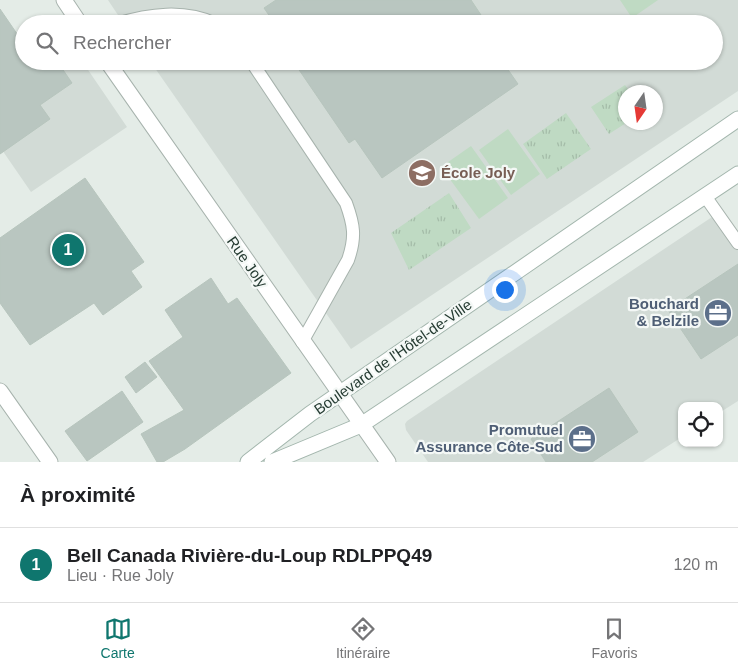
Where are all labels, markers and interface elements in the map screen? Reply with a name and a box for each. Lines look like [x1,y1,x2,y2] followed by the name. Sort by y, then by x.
[15,15,723,70] search box
[33,29,61,57] icon: search
[73,32,171,53] text: Rechercher
[618,85,663,130] north arrow
[407,158,437,188] school or university icon: École Joly
[441,164,516,181] place label: École Joly
[52,231,84,269] pin: 1
[224,233,271,291] street label: Rue Joly
[492,277,518,303] your location
[629,295,699,329] place label: Bouchard & Belzile
[311,296,475,418] street label: Boulevard de l'Hôtel-de-Ville
[703,298,733,328] office icon: Bouchard & Belzile
[678,402,723,447] map controls
[678,402,723,447] button: locate
[415,421,563,455] place label: Promutuel Assurance Côte-Sud
[567,424,597,454] office icon: Promutuel Assurance Côte-Sud
[20,483,136,506] text: À proximité
[67,545,432,566] text: Bell Canada Rivière-du-Loup RDLPPQ49
[32,556,40,573] text: 1
[674,556,718,573] text: 120 m
[67,567,174,584] text: Lieu · Rue Joly
[101,615,135,661] tab: Carte
[336,615,390,661] tab: Itinéraire
[592,615,637,661] tab: Favoris

